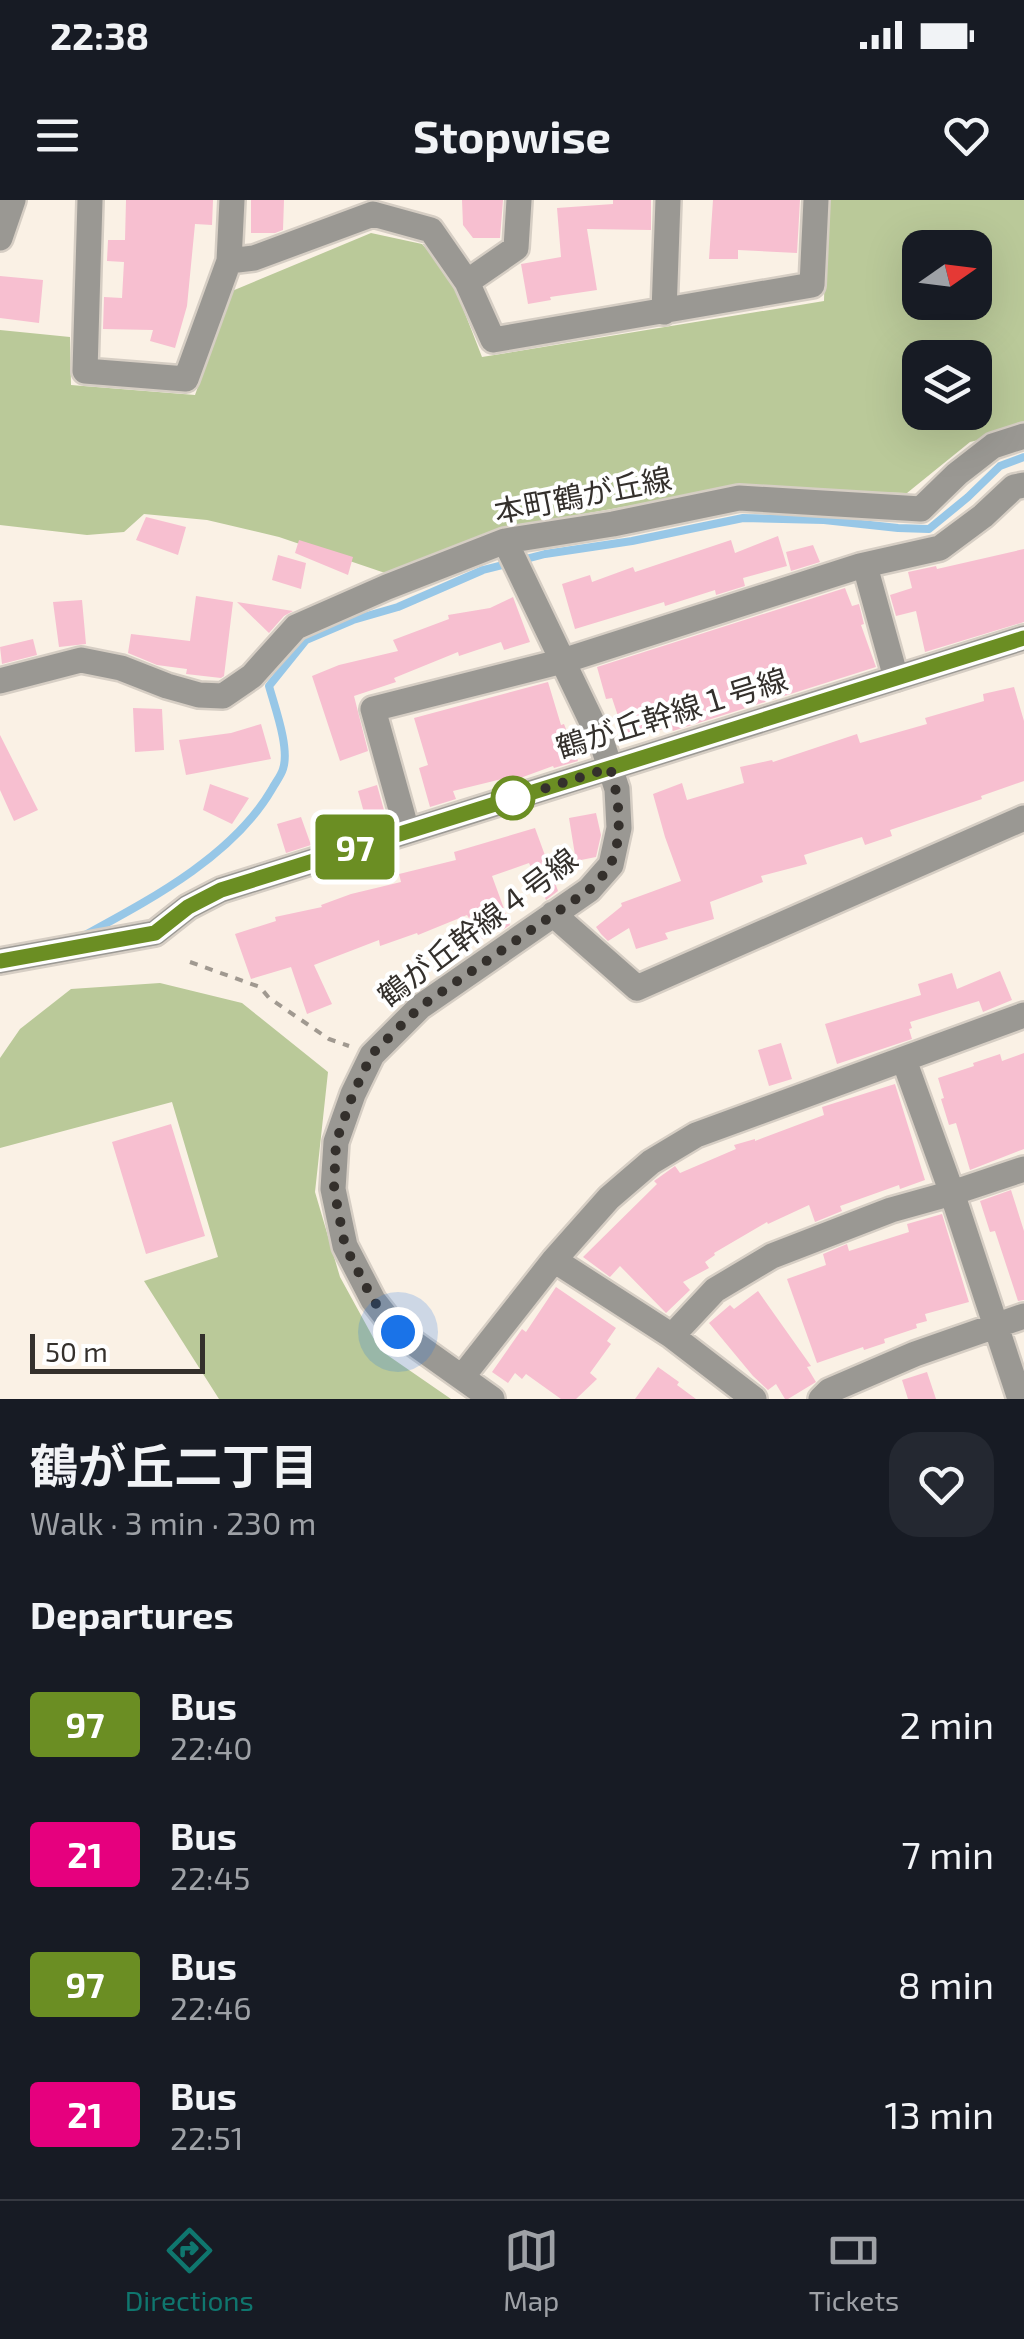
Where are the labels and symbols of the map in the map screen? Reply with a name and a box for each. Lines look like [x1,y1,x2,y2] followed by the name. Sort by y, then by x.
[902,230,992,320] north arrow
[491,459,674,529] street label: 本町鶴が丘線
[551,660,791,764] street label: 鶴が丘幹線１号線
[492,777,534,819] unlabelled marker
[310,814,400,880] line badge: 97
[370,840,583,1013] street label: 鶴が丘幹線４号線
[373,1307,423,1357] your location
[30,1329,205,1374] scale bar

